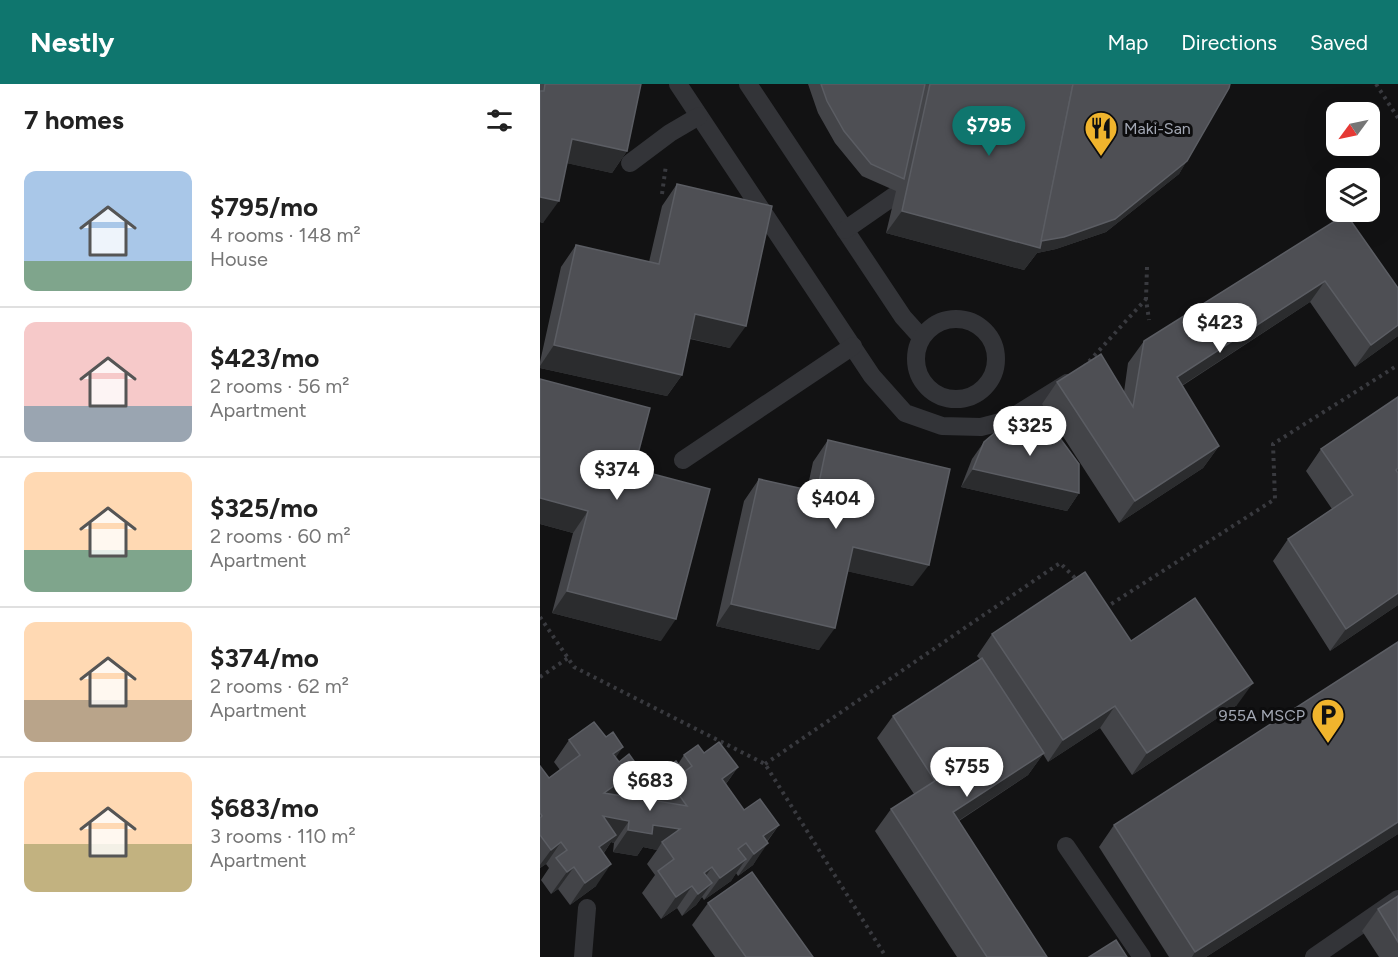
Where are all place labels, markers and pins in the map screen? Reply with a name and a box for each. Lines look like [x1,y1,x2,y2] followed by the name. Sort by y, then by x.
[953,106,1025,157] pin: $795
[1083,110,1119,157] restaurant icon: Maki-San
[1124,119,1191,138] place label: Maki-San
[1184,303,1256,354] pin: $423
[994,406,1066,457] pin: $325
[581,450,653,501] pin: $374
[800,479,872,530] pin: $404
[1310,697,1346,744] parking icon: 955A MSCP
[1219,706,1305,725] place label: 955A MSCP
[931,747,1003,798] pin: $755
[614,761,686,812] pin: $683

